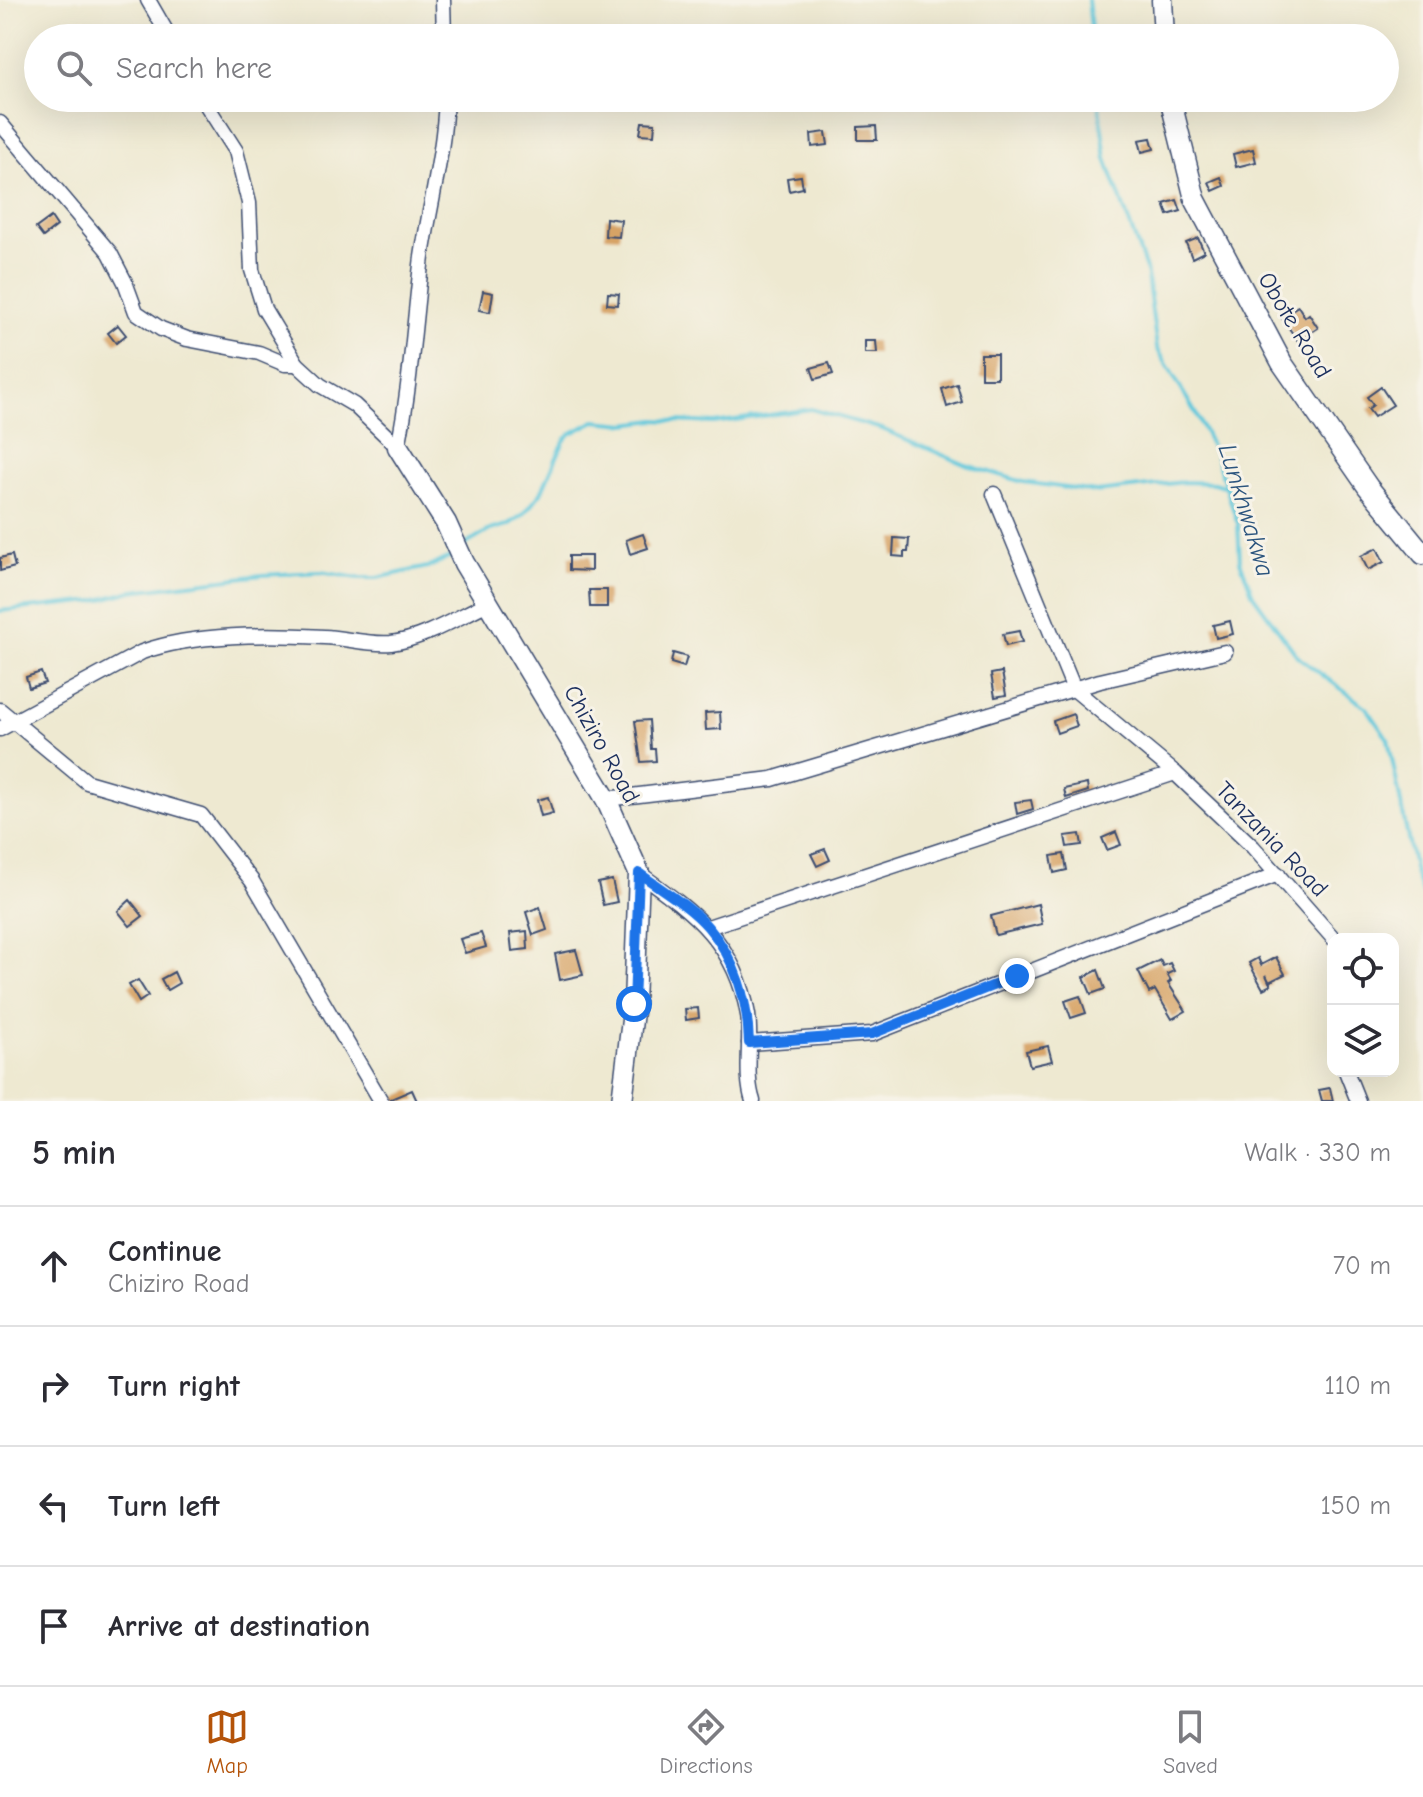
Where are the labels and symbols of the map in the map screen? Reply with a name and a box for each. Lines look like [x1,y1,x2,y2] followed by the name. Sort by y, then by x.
[1252,267,1338,383] street label: Obote Road
[1212,440,1280,580] water label: Lunkhwakwa
[558,680,646,808] street label: Chiziro Road
[1210,776,1334,902] street label: Tanzania Road
[999,958,1035,994] route end
[616,986,652,1022] route start

